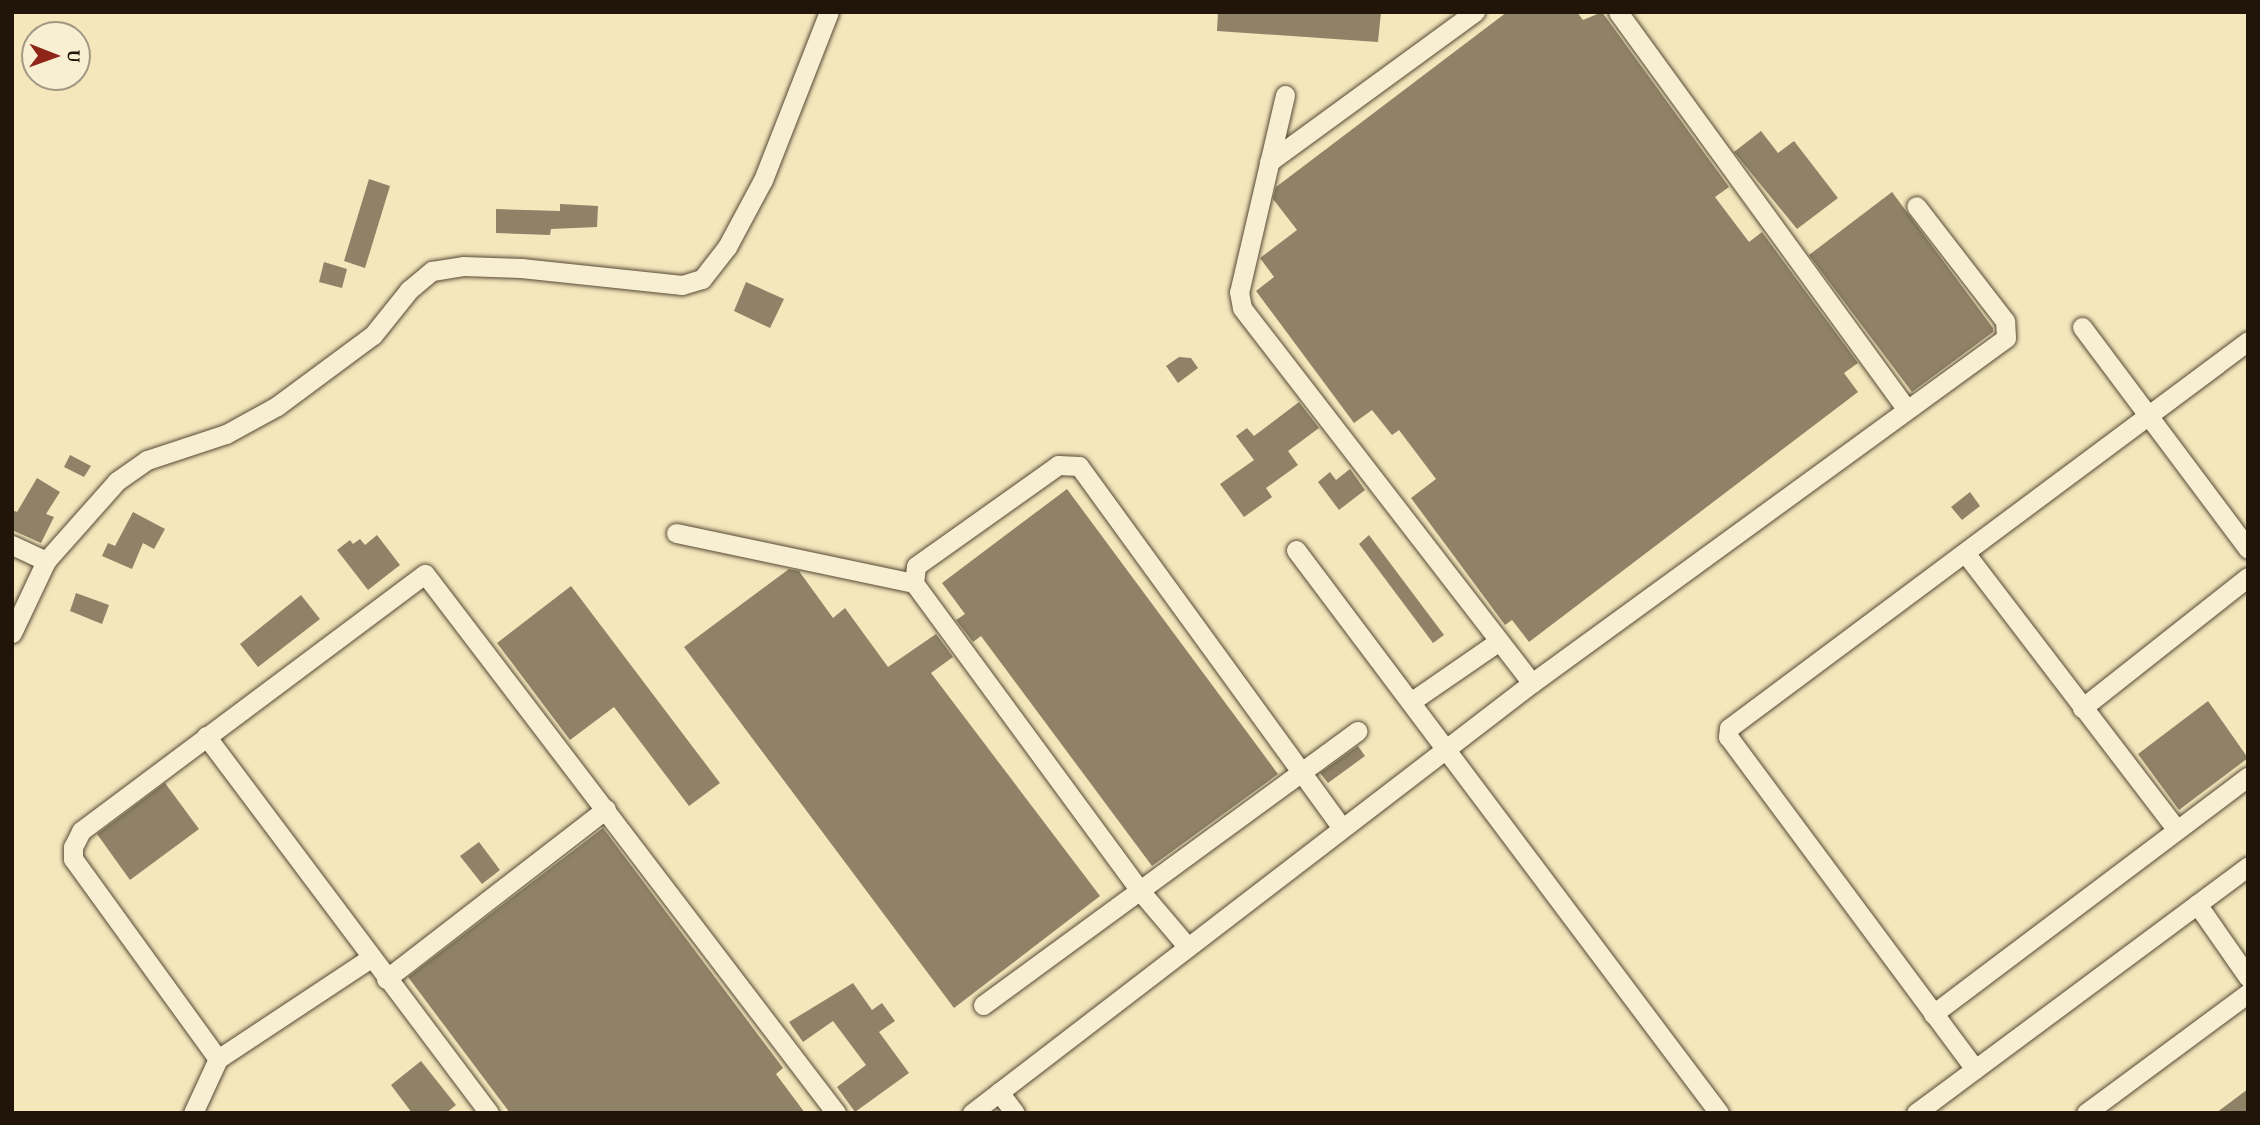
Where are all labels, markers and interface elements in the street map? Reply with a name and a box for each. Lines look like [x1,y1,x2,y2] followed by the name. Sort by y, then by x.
[21,21,91,91] north arrow
[61,50,89,63] text: U

